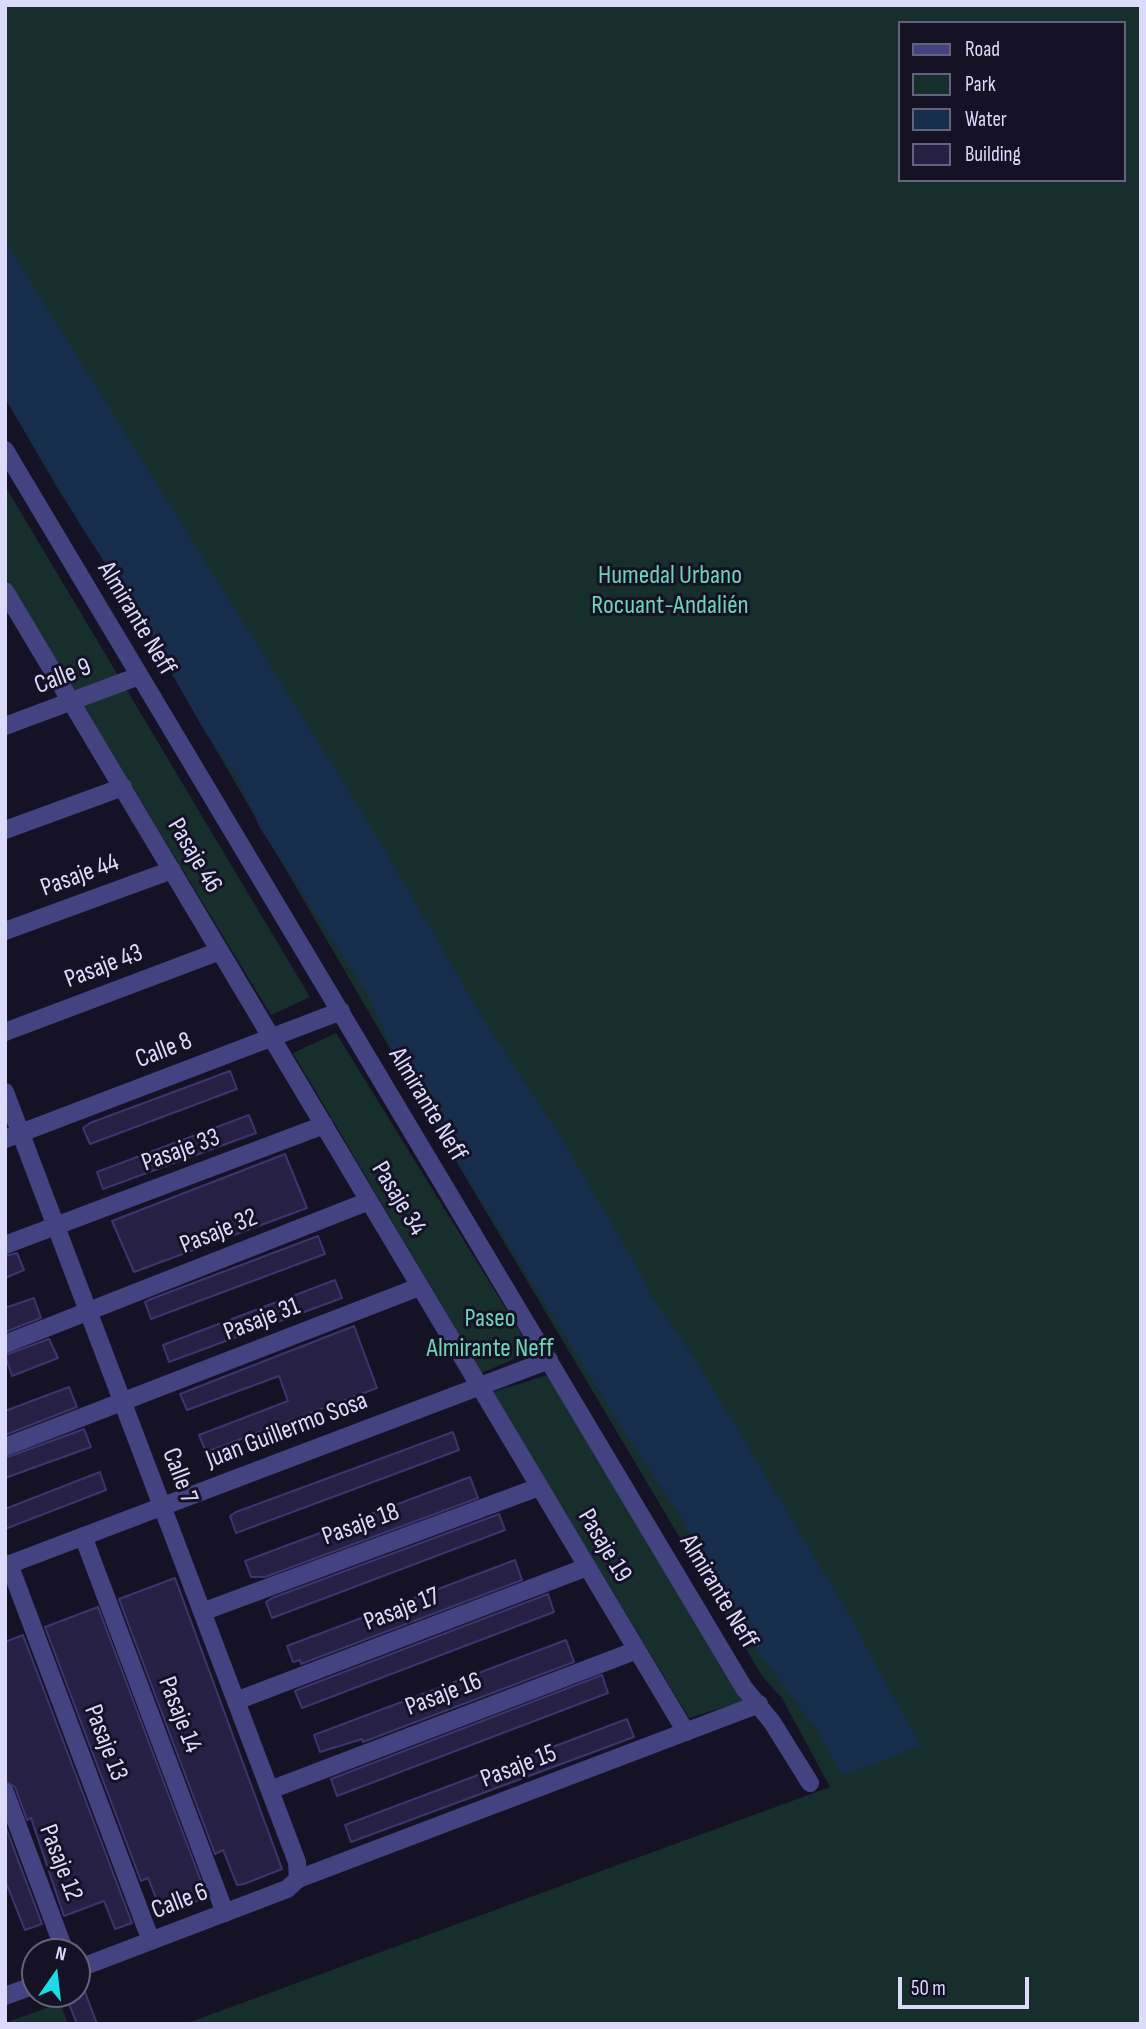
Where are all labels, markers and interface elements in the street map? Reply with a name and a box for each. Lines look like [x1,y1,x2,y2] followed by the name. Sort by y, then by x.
[898,21,1125,182] legend
[965,37,1000,62] text: Road
[965,72,996,97] text: Park
[965,107,1007,132] text: Water
[965,142,1021,167] text: Building
[90,556,182,682] street label: Almirante Neff
[591,560,749,622] park label: Humedal Urbano Rocuant-Andalién
[30,652,96,702] street label: Calle 9
[160,813,228,899] street label: Pasaje 46
[37,847,123,905] street label: Pasaje 44
[61,938,147,996] street label: Pasaje 43
[131,1026,197,1076] street label: Calle 8
[381,1042,473,1168] street label: Almirante Neff
[138,1122,224,1180] street label: Pasaje 33
[364,1156,432,1242] street label: Pasaje 34
[176,1202,262,1262] street label: Pasaje 32
[219,1291,305,1349] street label: Pasaje 31
[426,1303,554,1364] park label: Paseo Almirante Neff
[202,1386,372,1476] street label: Juan Guillermo Sosa
[154,1444,204,1508] street label: Calle 7
[318,1497,404,1553] street label: Pasaje 18
[570,1504,638,1588] street label: Pasaje 19
[672,1529,764,1655] street label: Almirante Neff
[360,1581,444,1639] street label: Pasaje 17
[401,1666,487,1724] street label: Pasaje 16
[150,1672,208,1758] street label: Pasaje 14
[76,1700,134,1786] street label: Pasaje 13
[477,1738,561,1796] street label: Pasaje 15
[31,1820,89,1906] street label: Pasaje 12
[147,1877,213,1927] street label: Calle 6
[21,1938,91,2008] north arrow
[53,1942,68,1966] text: N
[901,1962,1032,2006] scale bar
[911,1976,946,2001] text: 50 m

